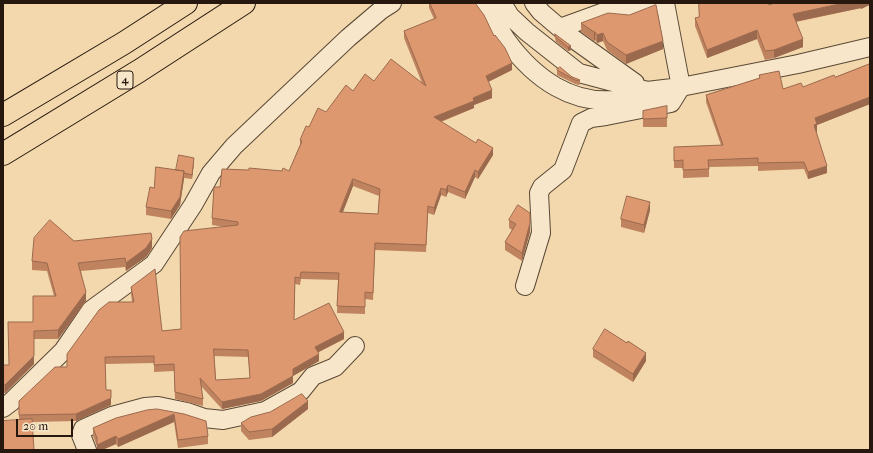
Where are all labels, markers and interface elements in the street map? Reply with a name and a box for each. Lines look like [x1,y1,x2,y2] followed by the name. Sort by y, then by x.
[117,71,133,89] road number: 4
[18,411,75,437] scale bar
[23,419,48,433] text: 20 m

